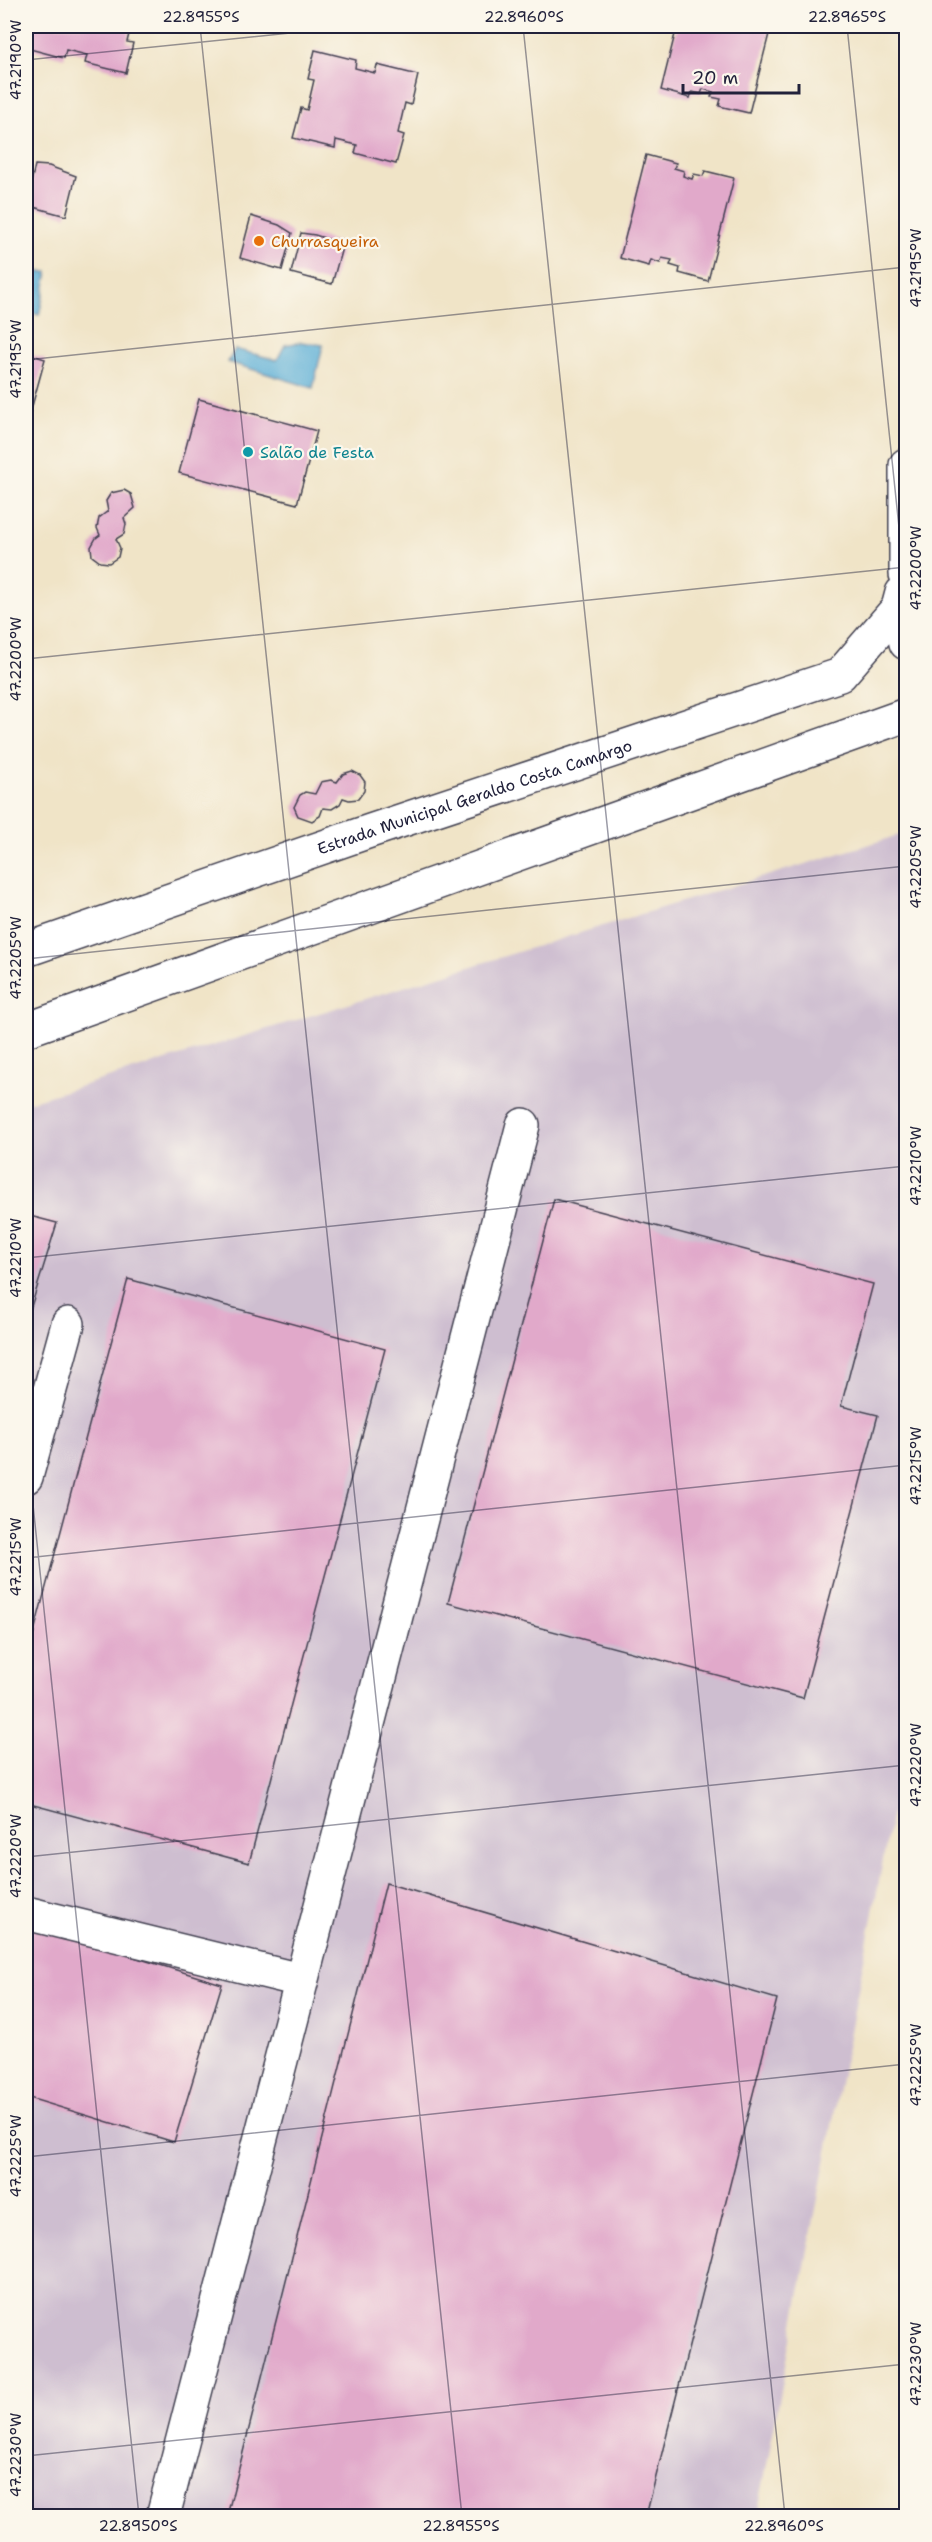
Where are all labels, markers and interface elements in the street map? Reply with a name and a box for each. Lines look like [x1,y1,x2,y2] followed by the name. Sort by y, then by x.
[162,7,240,27] text: 22.8955°S
[484,7,564,27] text: 22.8960°S
[808,7,886,27] text: 22.8965°S
[6,20,26,100] text: 47.2190°W
[683,57,798,95] scale bar
[692,66,738,90] text: 20 m
[906,228,926,308] text: 47.2195°W
[271,231,379,252] place label: Churrasqueira
[252,234,266,248] marker: Churrasqueira
[6,319,26,399] text: 47.2195°W
[260,442,374,463] place label: Salão de Festa
[241,445,255,459] marker: Salão de Festa
[906,526,926,611] text: 47.2200°W
[6,617,26,702] text: 47.2200°W
[315,735,635,859] street label: Estrada Municipal Geraldo Costa Camargo
[906,825,926,909] text: 47.2205°W
[6,916,26,1000] text: 47.2205°W
[906,1126,926,1206] text: 47.2210°W
[6,1218,26,1298] text: 47.2210°W
[906,1426,926,1506] text: 47.2215°W
[6,1517,26,1597] text: 47.2215°W
[906,1723,926,1807] text: 47.2220°W
[6,1814,26,1898] text: 47.2220°W
[906,2023,926,2107] text: 47.2225°W
[6,2114,26,2198] text: 47.2225°W
[906,2322,926,2406] text: 47.2230°W
[6,2413,26,2497] text: 47.2230°W
[99,2516,177,2536] text: 22.8950°S
[422,2516,500,2536] text: 22.8955°S
[744,2516,824,2536] text: 22.8960°S

